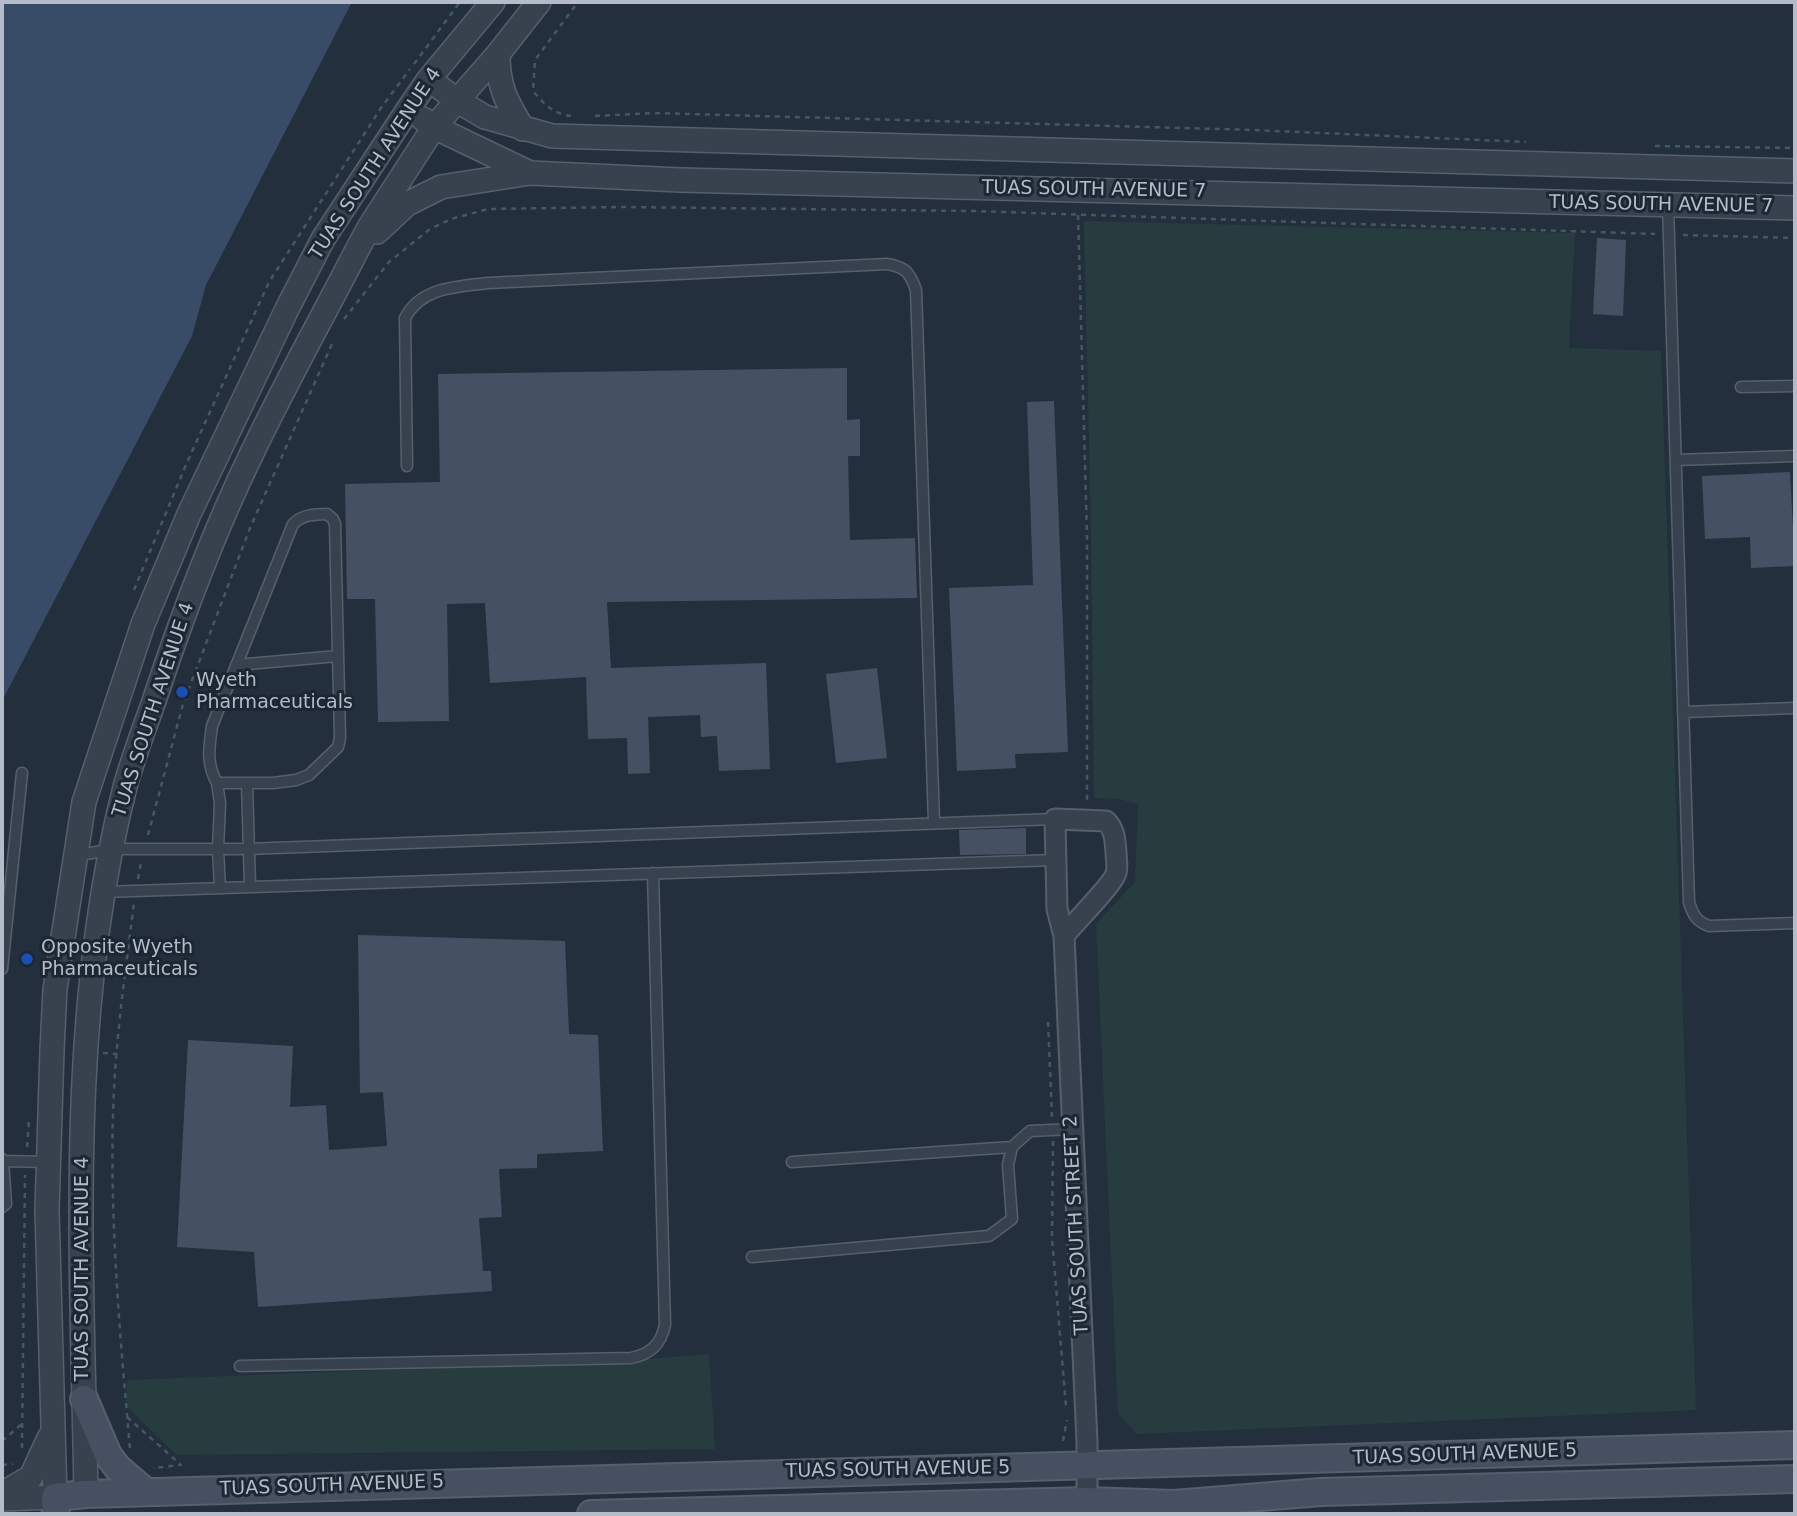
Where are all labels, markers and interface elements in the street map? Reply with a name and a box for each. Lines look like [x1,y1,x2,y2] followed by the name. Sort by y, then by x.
[305,64,447,264] street label: TUAS SOUTH AVENUE 4
[982,177,1206,203] street label: TUAS SOUTH AVENUE 7
[1549,192,1773,218] street label: TUAS SOUTH AVENUE 7
[108,600,200,820] street label: TUAS SOUTH AVENUE 4
[196,670,353,714] place label: Wyeth Pharmaceuticals
[174,684,190,700] marker: Wyeth Pharmaceuticals
[41,937,198,981] place label: Opposite Wyeth Pharmaceuticals
[19,951,35,967] marker: Opposite Wyeth Pharmaceuticals
[1060,1115,1094,1335] street label: TUAS SOUTH STREET 2
[72,1157,94,1381] street label: TUAS SOUTH AVENUE 4
[1352,1440,1578,1470] street label: TUAS SOUTH AVENUE 5
[786,1457,1010,1483] street label: TUAS SOUTH AVENUE 5
[219,1471,445,1501] street label: TUAS SOUTH AVENUE 5

